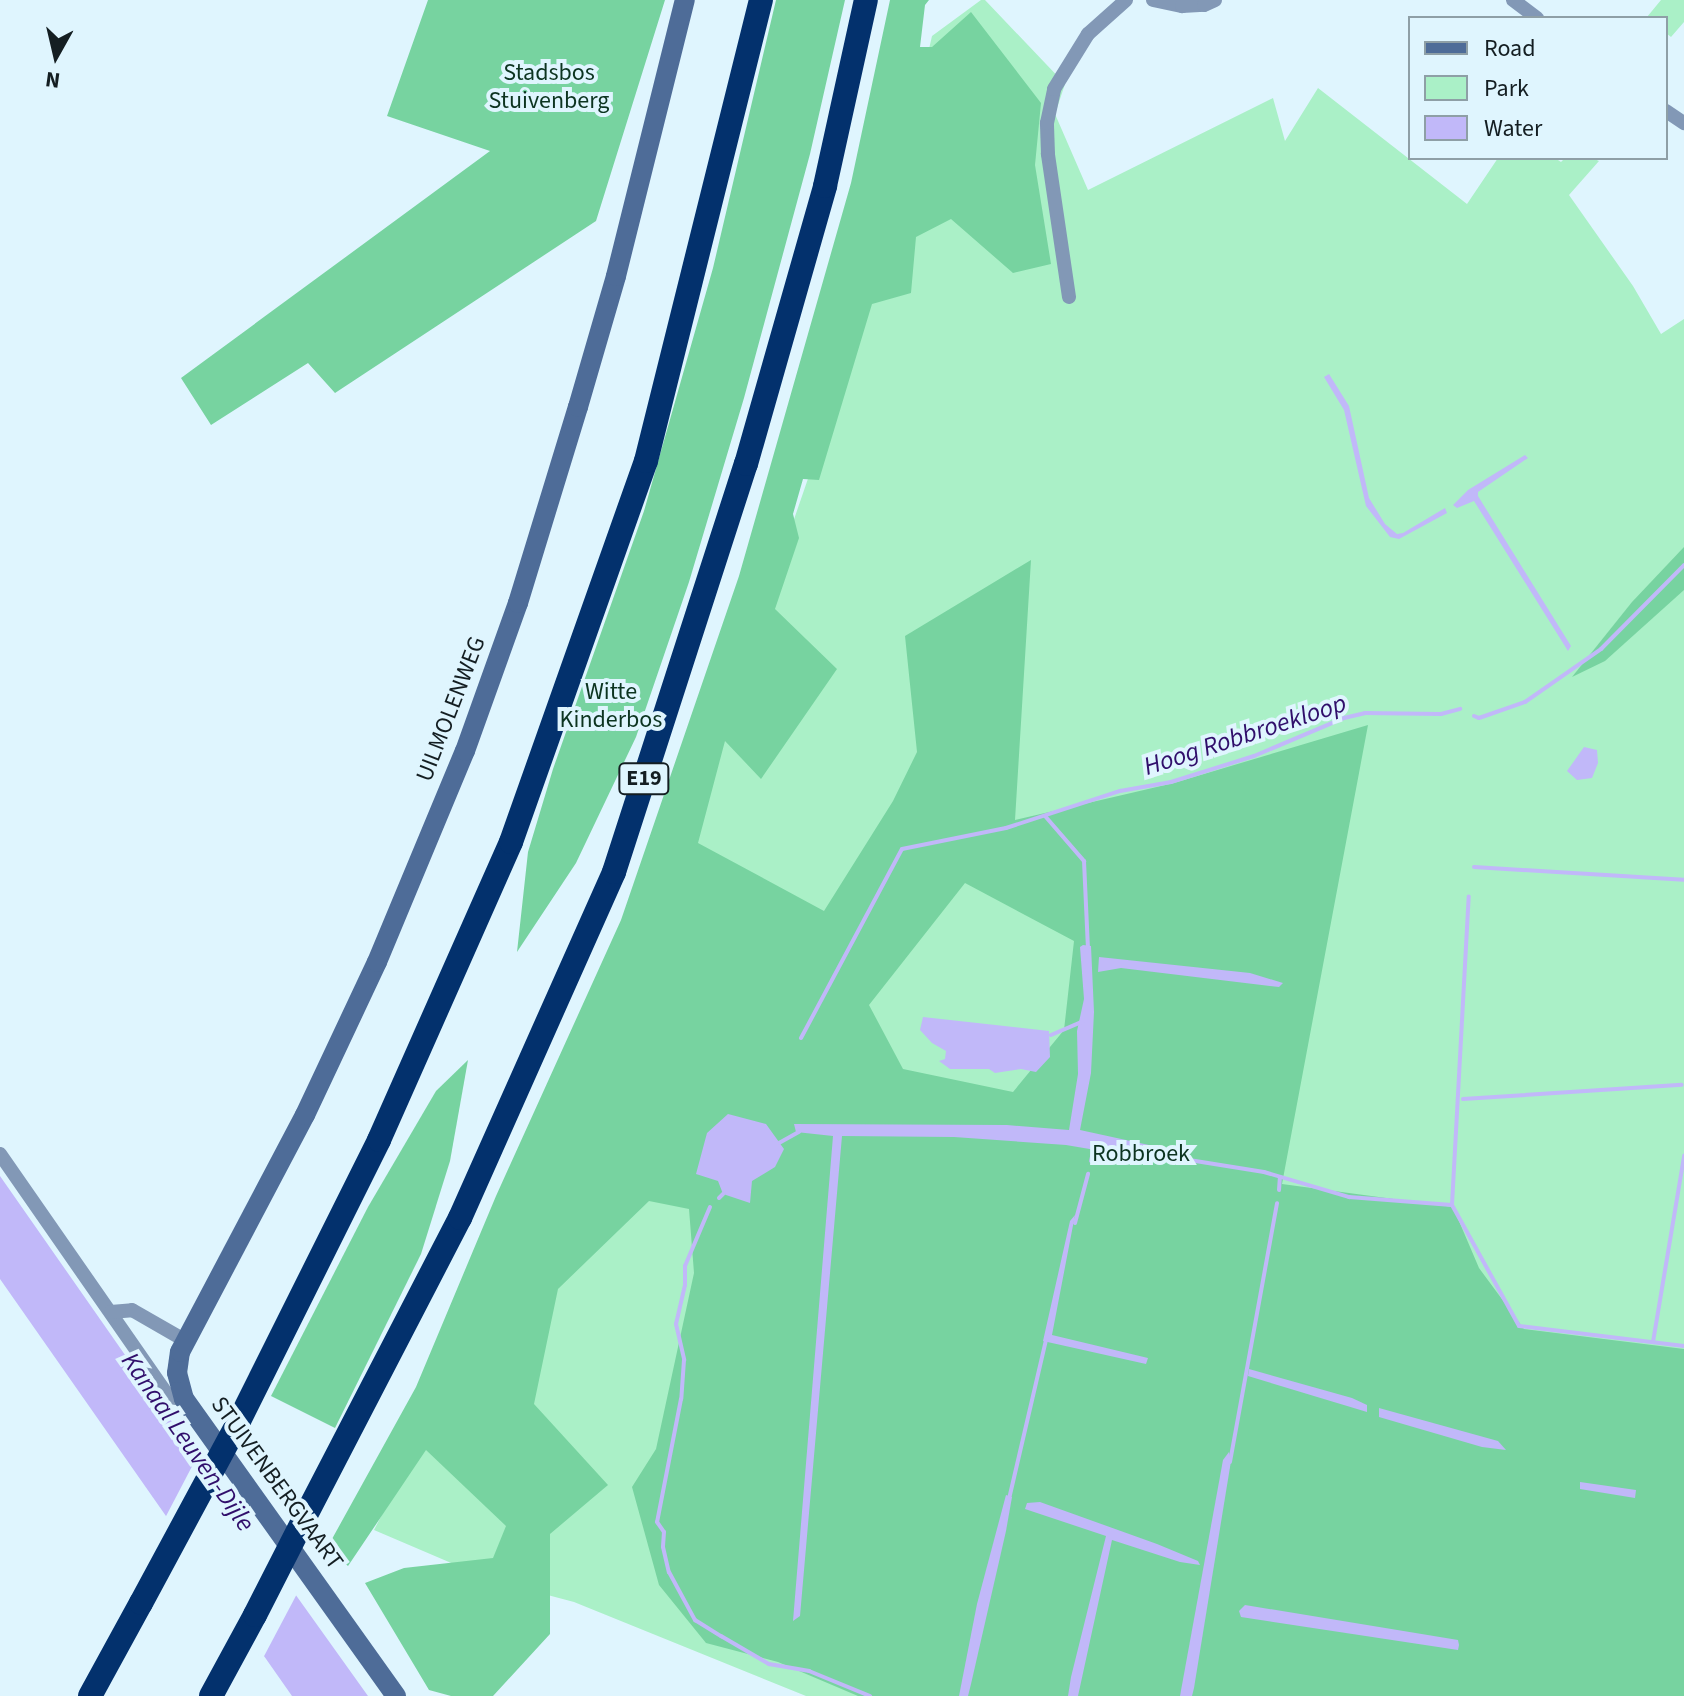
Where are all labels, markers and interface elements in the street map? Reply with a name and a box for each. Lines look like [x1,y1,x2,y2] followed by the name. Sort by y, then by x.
[16,16,96,96] north arrow
[1408,16,1668,160] legend
[1484,31,1536,66] text: Road
[489,59,609,115] park label: Stadsbos Stuivenberg
[43,63,62,97] text: N
[1484,71,1529,106] text: Park
[1484,111,1542,146] text: Water
[410,632,492,786] street label: UILMOLENWEG
[560,678,662,734] park label: Witte Kinderbos
[1140,688,1350,782] water label: Hoog Robbroekloop
[618,761,670,797] road number: E19
[1092,1140,1190,1168] park label: Robbroek
[115,1347,261,1537] water label: Kanaal Leuven-Dijle
[205,1391,349,1575] street label: STUIVENBERGVAART

